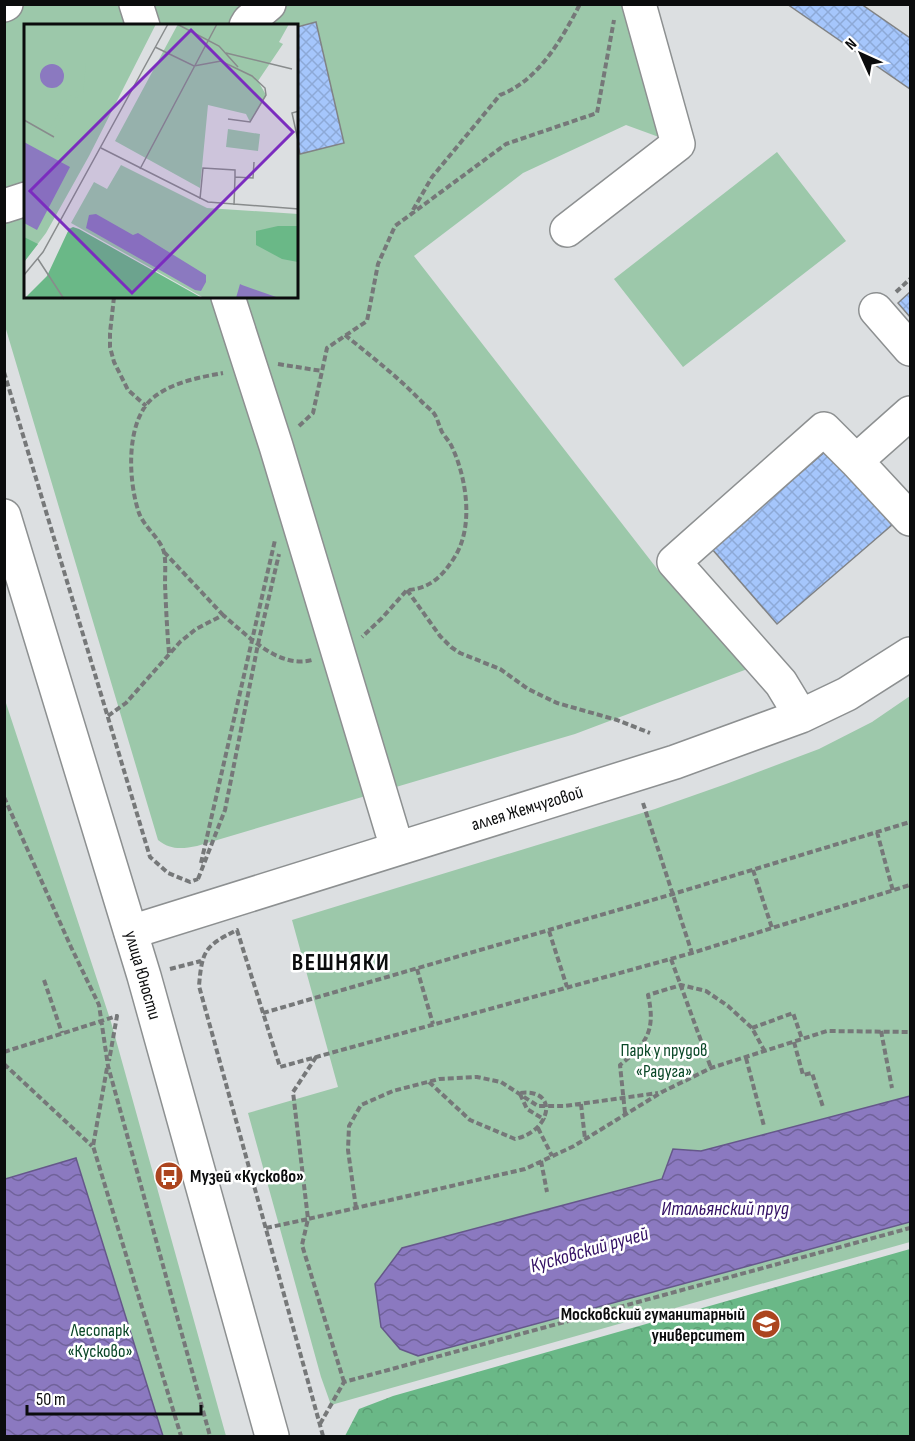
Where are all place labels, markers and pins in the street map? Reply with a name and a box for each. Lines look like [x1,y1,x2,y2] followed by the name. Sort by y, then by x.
[153,1160,185,1192] bus stop icon: Музей «Кусково»
[190,1166,304,1187] place label: Музей «Кусково»
[561,1304,745,1346] place label: Московский гуманитарный университет
[750,1308,782,1340] school or university icon: Московский гуманитарный университет

